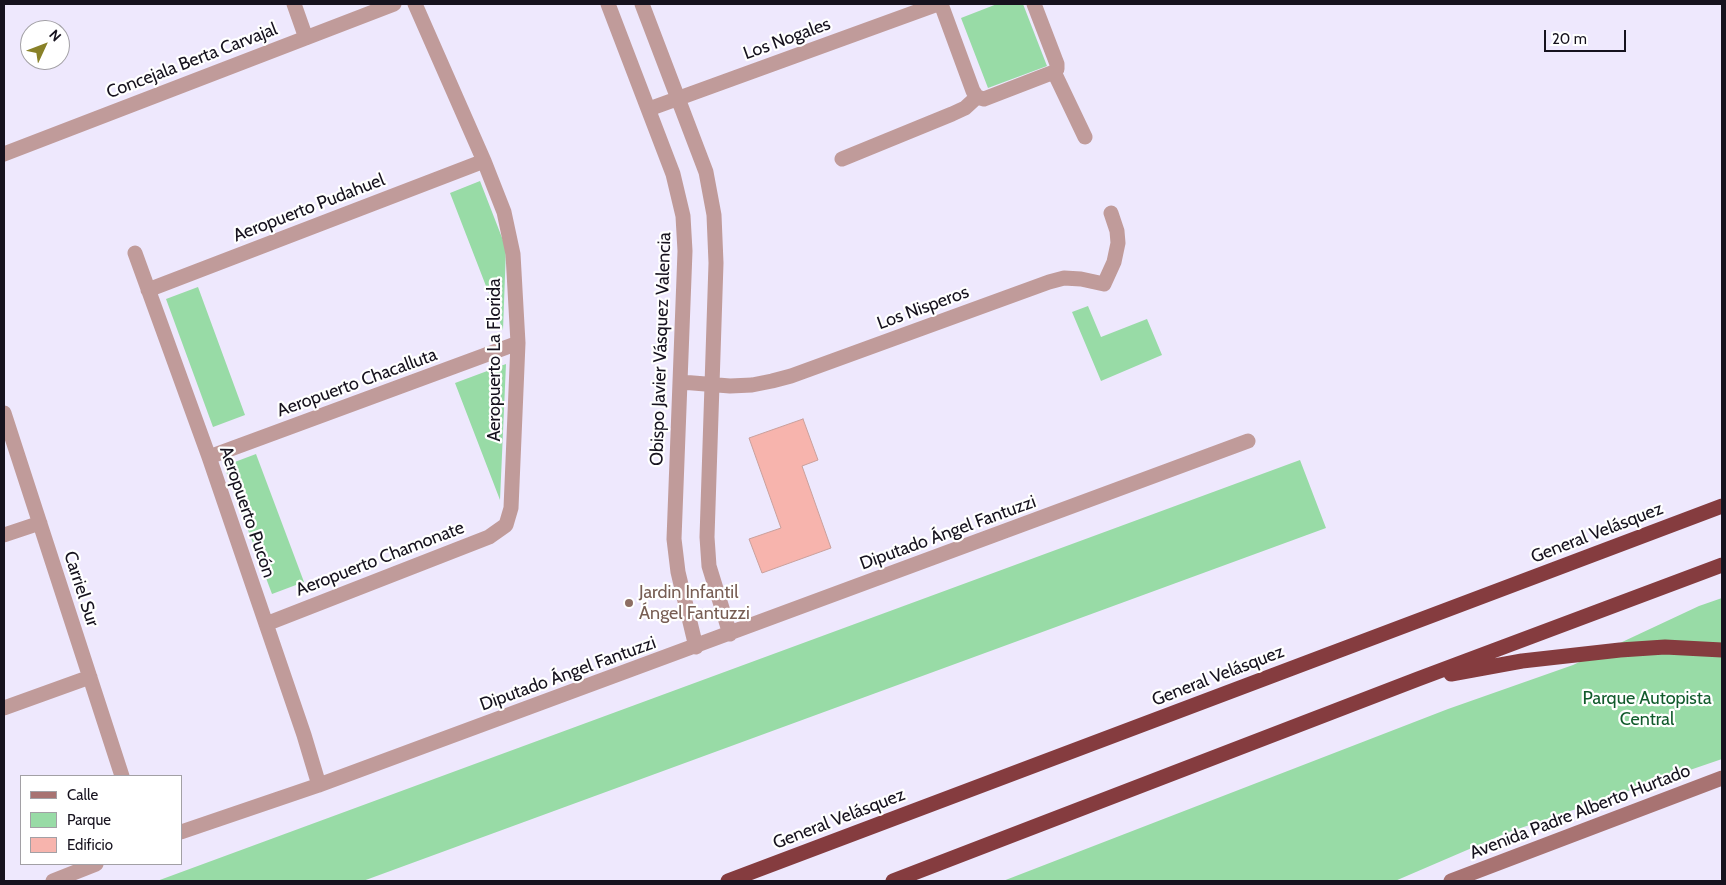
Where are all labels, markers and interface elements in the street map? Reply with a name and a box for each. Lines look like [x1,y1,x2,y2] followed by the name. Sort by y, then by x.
[741,13,833,65] street label: Los Nogales
[103,18,281,104] street label: Concejala Berta Carvajal
[20,20,70,70] north arrow
[1546,20,1628,52] scale bar
[45,26,65,45] text: N
[1552,30,1587,48] text: 20 m
[230,169,388,247] street label: Aeropuerto Pudahuel
[646,232,676,466] street label: Obispo Javier Vásquez Valencia
[484,278,506,442] street label: Aeropuerto La Florida
[874,281,972,335] street label: Los Nisperos
[274,344,440,422] street label: Aeropuerto Chacalluta
[214,444,280,580] street label: Aeropuerto Pucón
[857,491,1039,575] street label: Diputado Ángel Fantuzzi
[1528,498,1666,568] street label: General Velásquez
[293,517,467,601] street label: Aeropuerto Chamonate
[59,549,103,629] street label: Carriel Sur
[639,582,750,624] place label: Jardin Infantil Ángel Fantuzzi
[623,597,635,609] marker: Jardin Infantil Ángel Fantuzzi
[477,632,659,716] street label: Diputado Ángel Fantuzzi
[1149,641,1287,711] street label: General Velásquez
[1582,688,1712,731] park label: Parque Autopista Central
[1467,760,1693,864] street label: Avenida Padre Alberto Hurtado
[20,775,182,865] legend
[770,784,908,854] street label: General Velásquez
[67,786,98,804] text: Calle
[67,811,111,829] text: Parque
[67,836,113,854] text: Edificio

